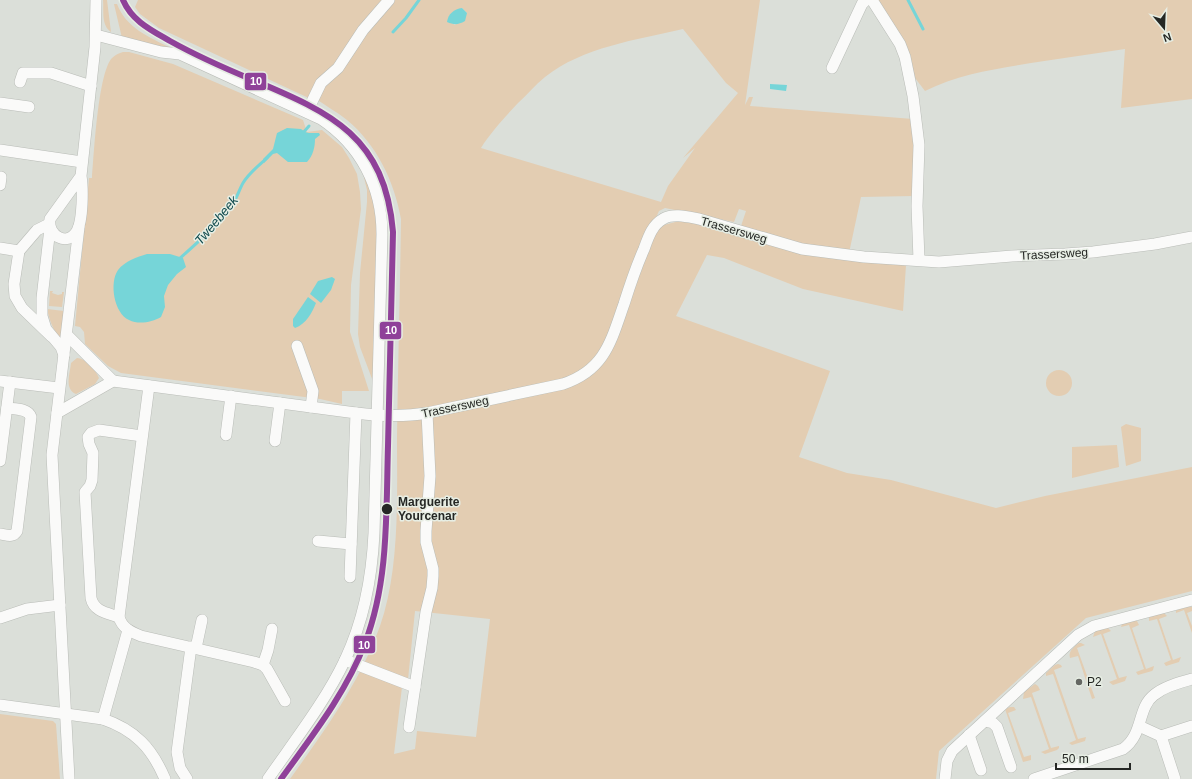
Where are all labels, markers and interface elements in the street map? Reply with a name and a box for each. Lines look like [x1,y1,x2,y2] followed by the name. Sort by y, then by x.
[1144,8,1184,48] north arrow
[1161,30,1173,44] text: N
[244,72,267,91] line badge: 10
[250,75,262,87] text: 10
[192,192,242,248] water label: Tweebeek
[699,214,769,246] street label: Trassersweg
[1020,245,1088,263] street label: Trassersweg
[379,321,402,340] line badge: 10
[385,324,397,336] text: 10
[420,393,490,421] street label: Trassersweg
[398,495,460,523] place label: Marguerite Yourcenar
[380,502,394,516] marker: Marguerite Yourcenar
[353,635,376,654] line badge: 10
[358,639,370,651] text: 10
[1087,675,1102,689] place label: P2
[1074,677,1084,687] marker: P2
[1056,745,1130,771] scale bar
[1062,752,1089,766] text: 50 m

